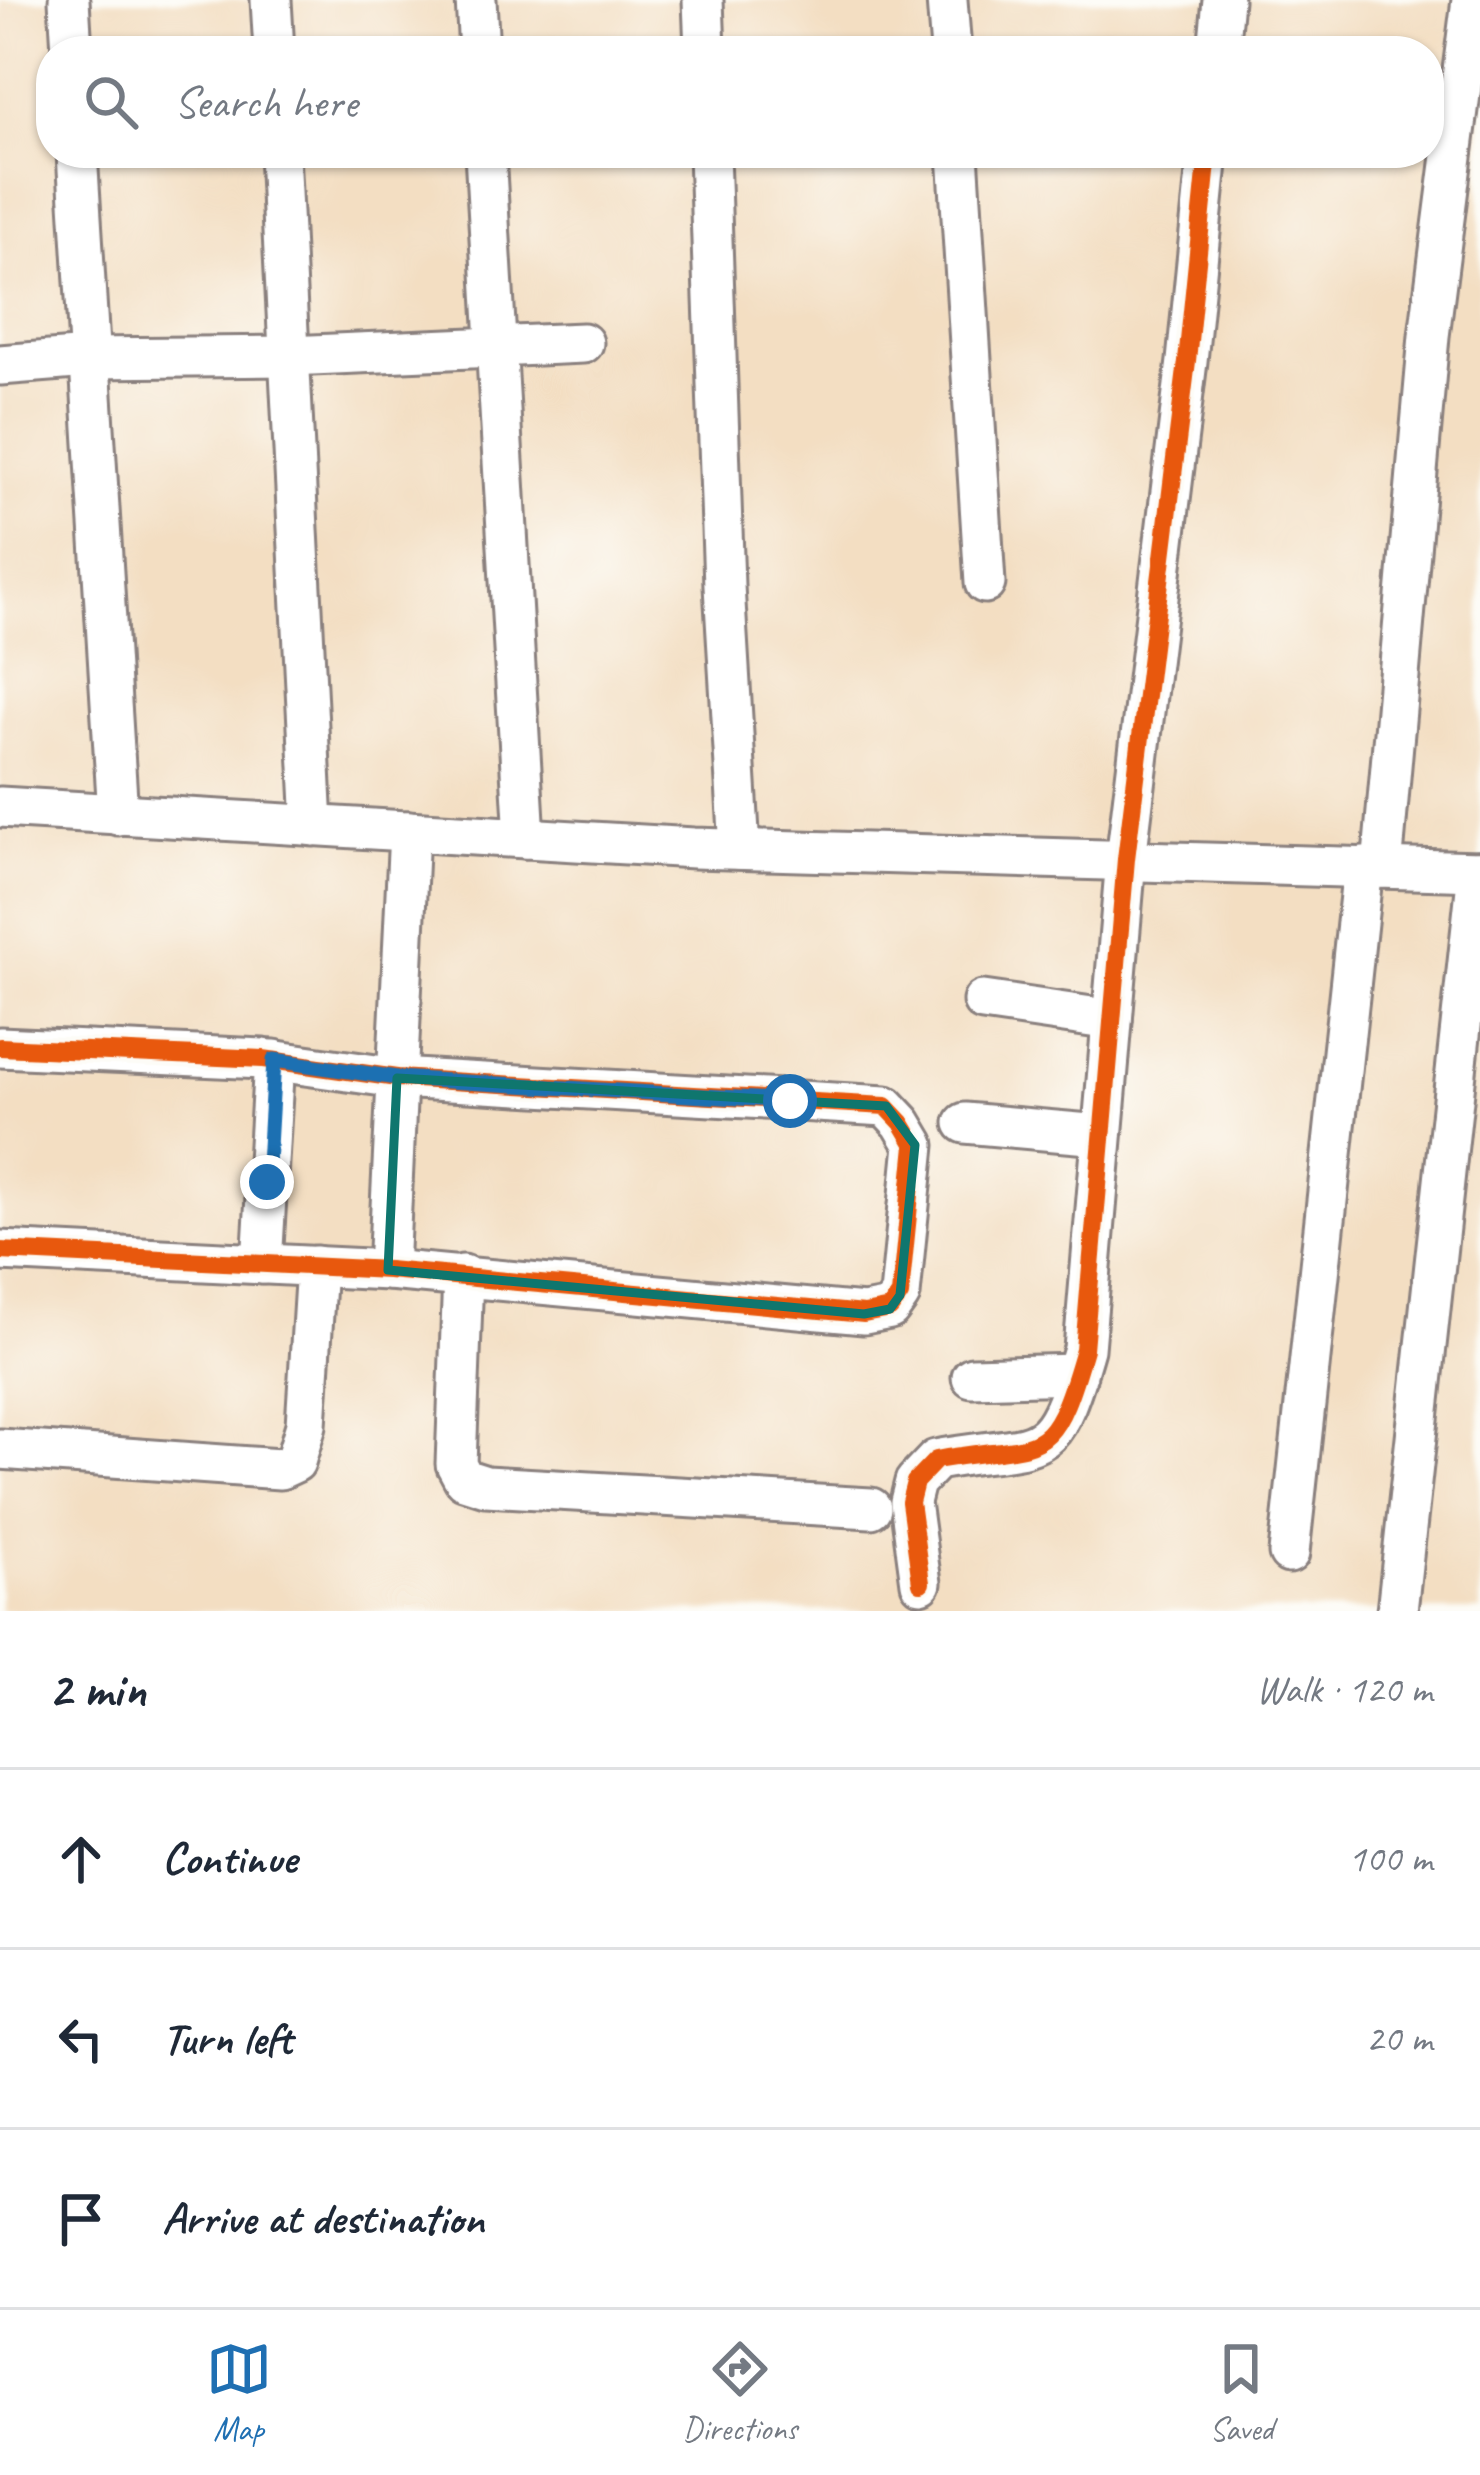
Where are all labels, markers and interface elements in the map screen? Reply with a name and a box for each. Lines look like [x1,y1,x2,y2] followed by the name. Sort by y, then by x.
[36,36,1444,168] search box
[78,69,144,135] icon: search
[174,74,357,131] text: Search here
[763,1074,817,1128] route start
[240,1155,294,1209] route end
[48,1657,146,1721] text: 2 min
[1256,1665,1432,1714] text: Walk · 120 m
[48,1826,114,1892] icon: ahead
[162,1830,296,1887] text: Continue
[1348,1834,1432,1883] text: 100 m
[48,2006,114,2072] icon: left
[162,2010,292,2067] text: Turn left
[1366,2014,1432,2063] text: 20 m
[48,2186,114,2252] icon: arrive
[162,2190,484,2247] text: Arrive at destination
[206,2336,272,2450] tab: Map
[683,2336,797,2450] tab: Directions
[1208,2336,1274,2450] tab: Saved

